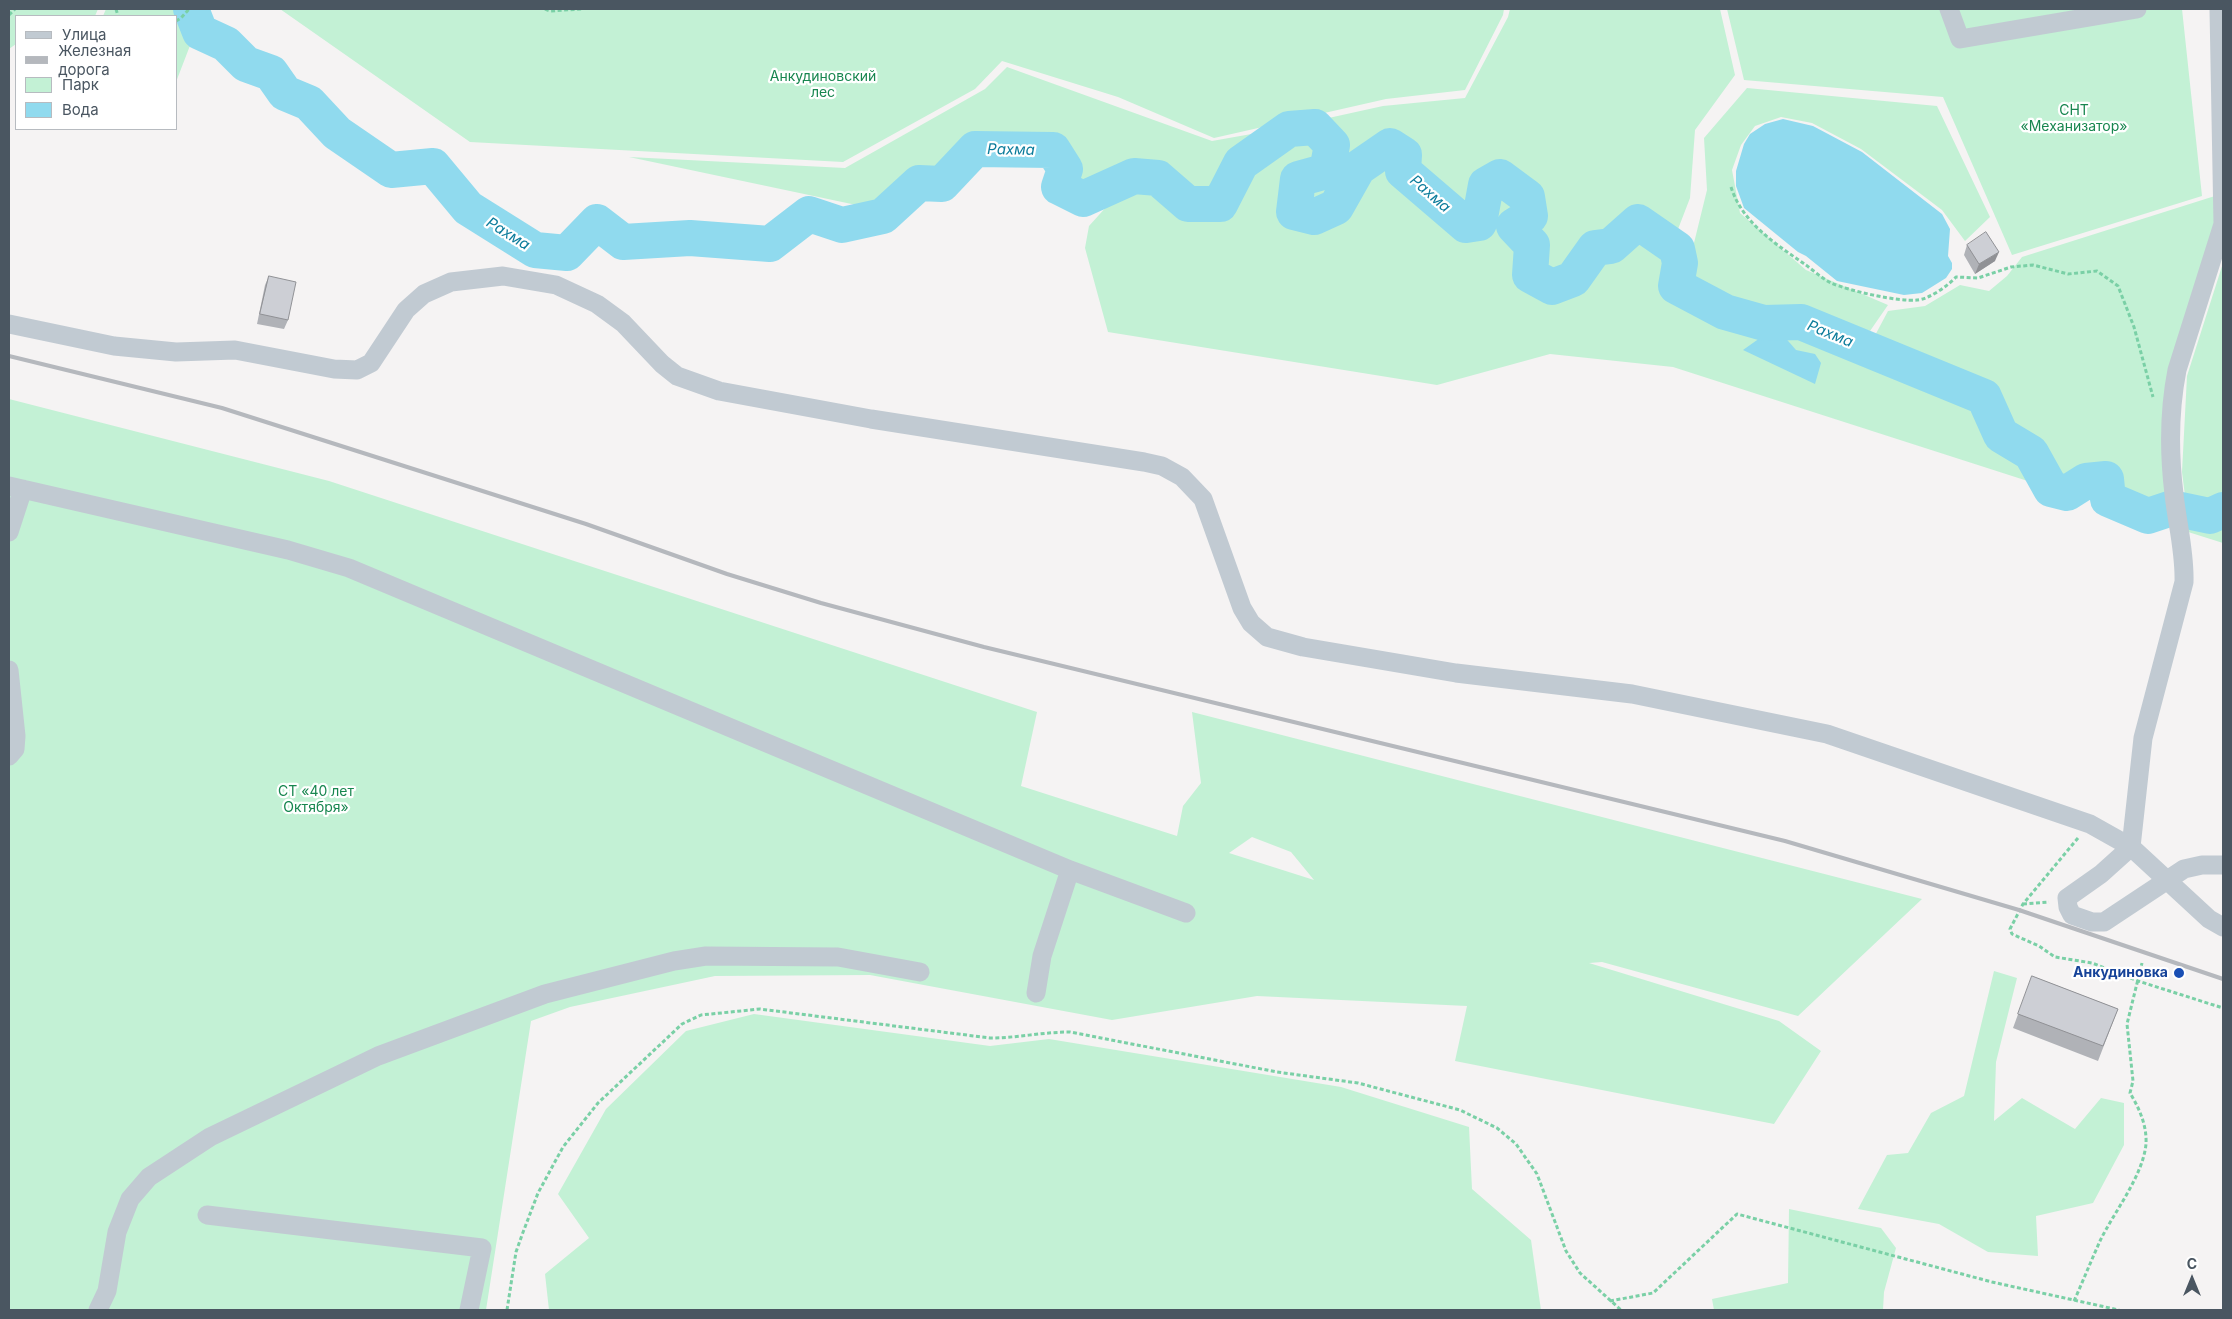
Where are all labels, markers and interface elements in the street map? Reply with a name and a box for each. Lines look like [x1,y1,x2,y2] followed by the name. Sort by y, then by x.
[15,15,178,130] legend
[62,25,106,44] text: Улица
[58,41,131,79] text: Железная дорога
[770,69,876,102] park label: Анкудиновский лес
[62,75,99,94] text: Парк
[62,100,99,119] text: Вода
[2021,103,2127,136] park label: СНТ «Механизатор»
[987,141,1035,159] water label: Рахма
[1406,172,1454,216] water label: Рахма
[483,214,533,254] water label: Рахма
[1804,317,1856,351] water label: Рахма
[278,784,354,816] park label: СТ «40 лет Октября»
[2073,965,2168,981] place label: Анкудиновка
[2172,966,2186,980] marker: Анкудиновка
[2167,1254,2217,1304] north arrow
[2187,1255,2197,1272] text: С

